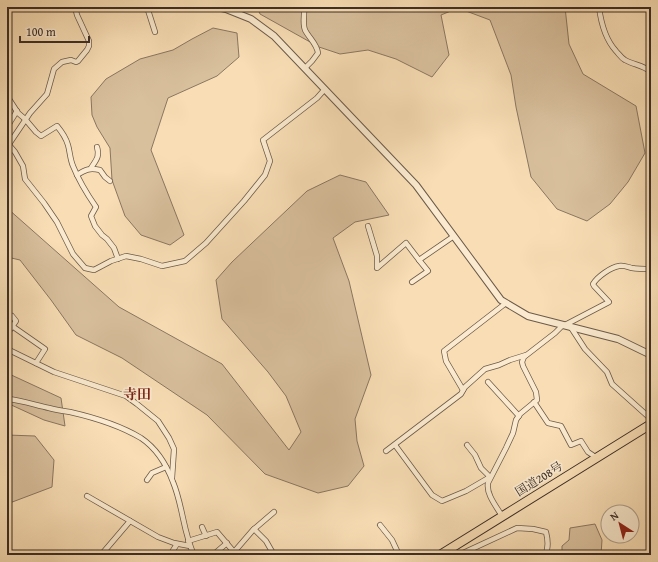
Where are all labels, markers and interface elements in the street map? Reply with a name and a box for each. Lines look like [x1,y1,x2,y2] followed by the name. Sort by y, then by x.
[20,18,89,44] scale bar
[26,23,56,40] text: 100 m
[123,384,151,404] district label: 寺田
[512,457,566,500] street label: 国道208号
[600,504,640,544] north arrow
[606,507,622,525] text: N

